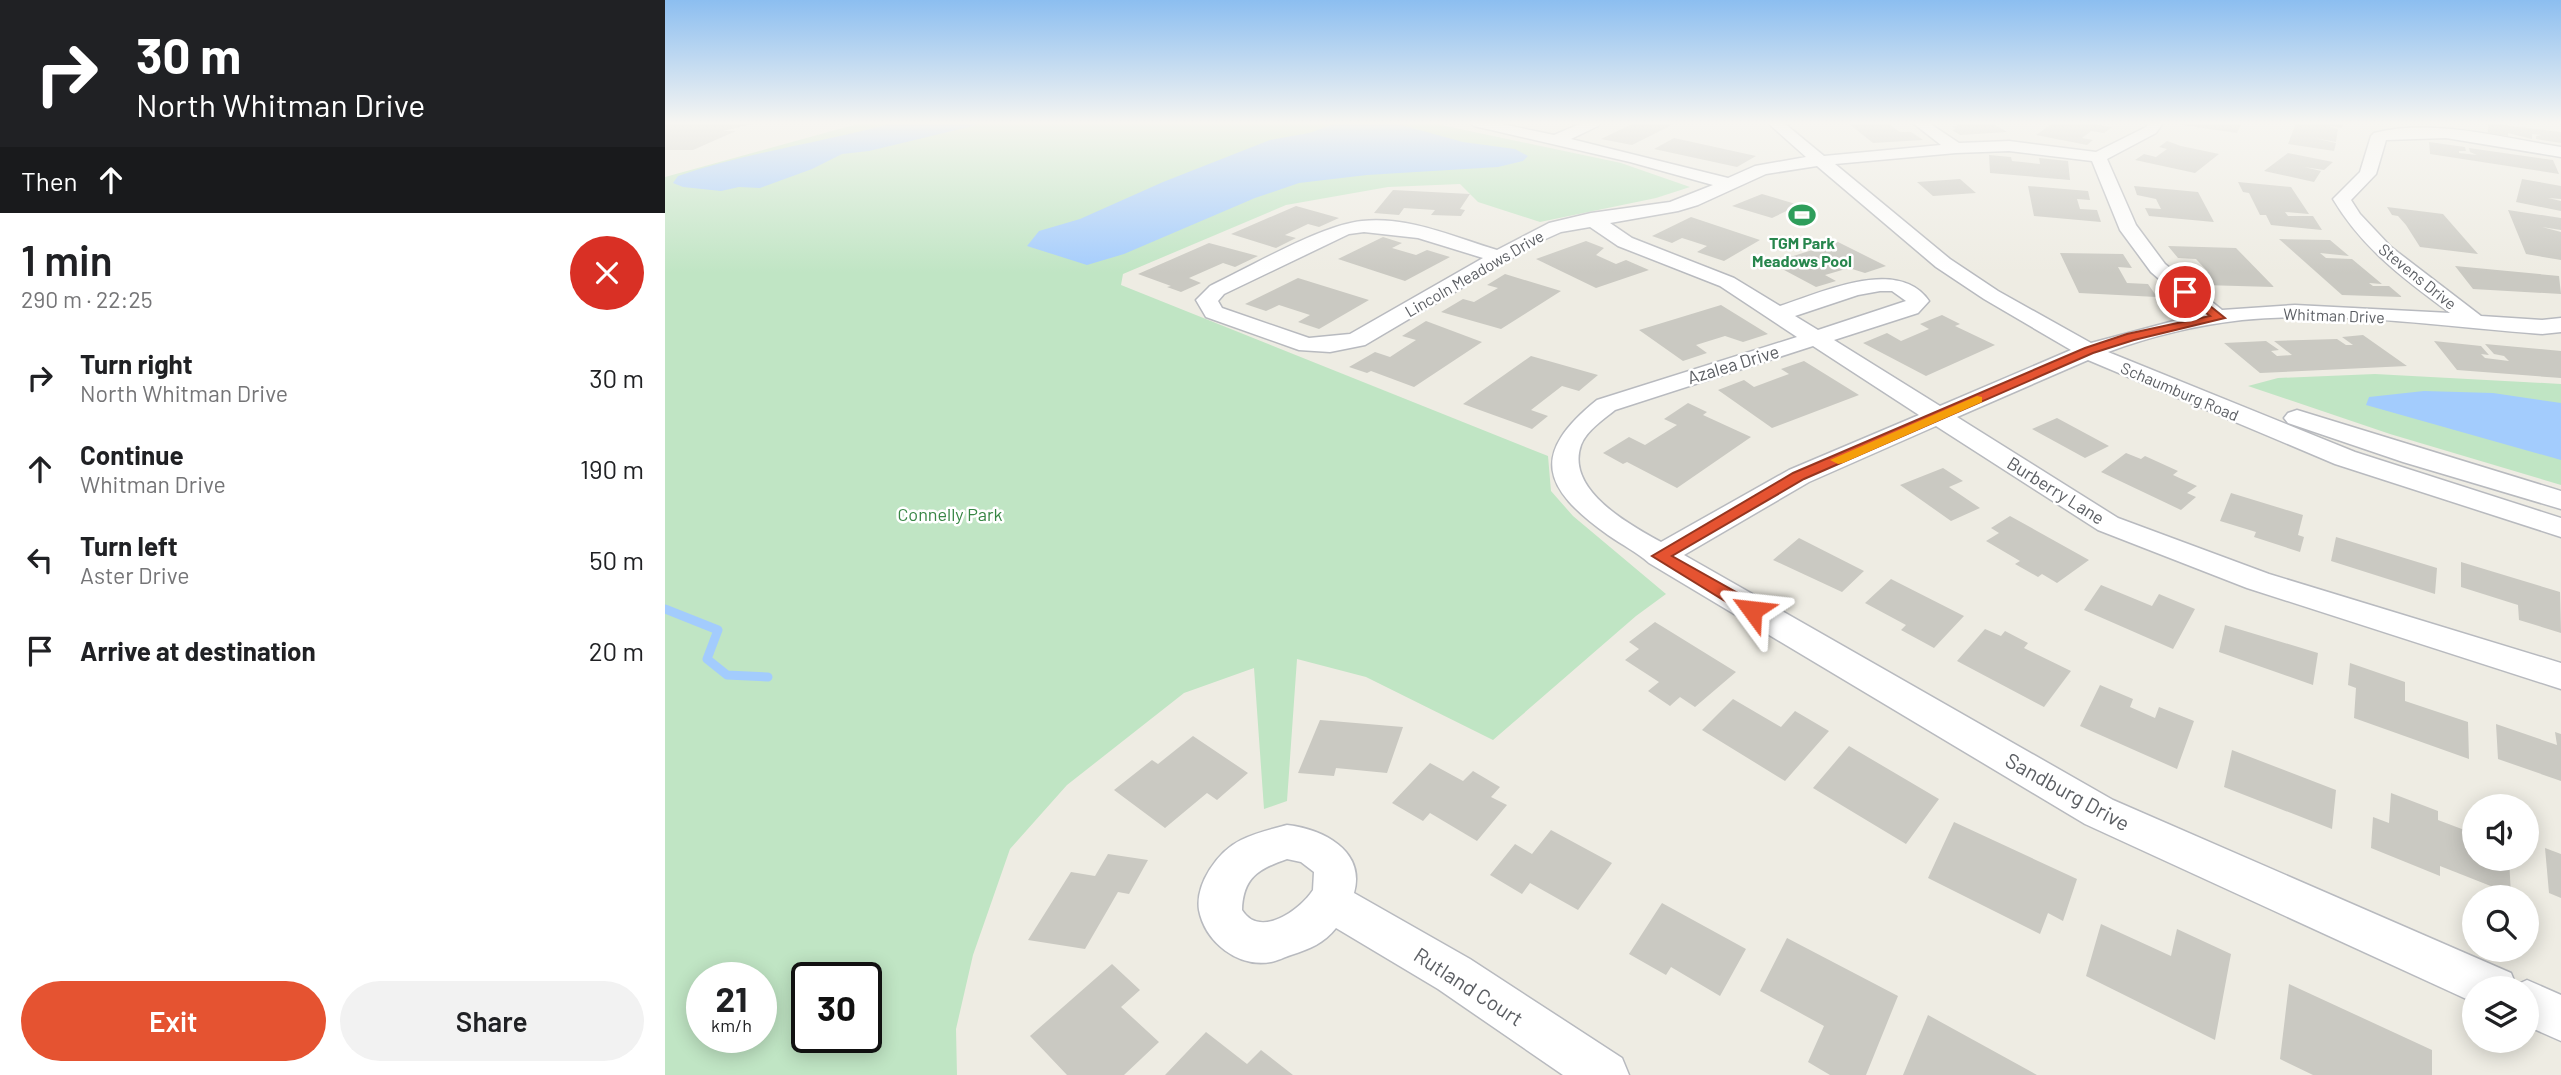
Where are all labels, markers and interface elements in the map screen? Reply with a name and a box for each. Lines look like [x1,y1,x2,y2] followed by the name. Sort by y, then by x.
[136,25,241,84] text: 30 m
[21,28,112,119] icon: right
[136,85,425,123] text: North Whitman Drive
[92,161,130,199] icon: ahead
[21,165,78,196] text: Then
[1787,200,1817,230] sports icon: TGM Park Meadows Pool
[1401,226,1547,320] street label: Lincoln Meadows Drive
[1752,233,1852,270] place label: TGM Park Meadows Pool
[21,234,113,284] text: 1 min
[570,236,644,310] button: close
[2375,239,2461,313] street label: Stevens Drive
[2155,262,2215,322] pin
[2166,273,2204,311] icon: arrive
[21,285,153,313] text: 290 m · 22:25
[2283,304,2385,326] street label: Whitman Drive
[1685,340,1781,388] street label: Azalea Drive
[80,348,193,379] text: Turn right
[2118,358,2242,424] street label: Schaumburg Road
[21,359,59,397] icon: right
[589,362,644,393] text: 30 m
[80,379,288,407] text: North Whitman Drive
[80,439,184,470] text: Continue
[21,450,59,488] icon: ahead
[2003,451,2109,529] street label: Burberry Lane
[580,453,644,484] text: 190 m
[80,470,226,498] text: Whitman Drive
[897,503,1003,525] park label: Connelly Park
[80,530,178,561] text: Turn left
[21,541,59,579] icon: left
[589,544,644,575] text: 50 m
[80,561,190,589] text: Aster Drive
[1715,573,1789,647] position arrow
[21,632,59,670] icon: arrive
[80,635,316,666] text: Arrive at destination
[589,635,644,666] text: 20 m
[2002,747,2134,835] street label: Sandburg Drive
[2462,794,2539,1053] map controls
[2462,794,2539,871] button: sound
[2462,885,2539,962] button: search
[1410,941,1528,1031] street label: Rutland Court
[791,962,882,1053] speed limit sign: 30
[2462,976,2539,1053] button: layers
[716,977,747,1019] text: 21
[21,981,326,1061] button: Exit
[340,981,644,1061] button: Share
[711,1014,752,1036] text: km/h

